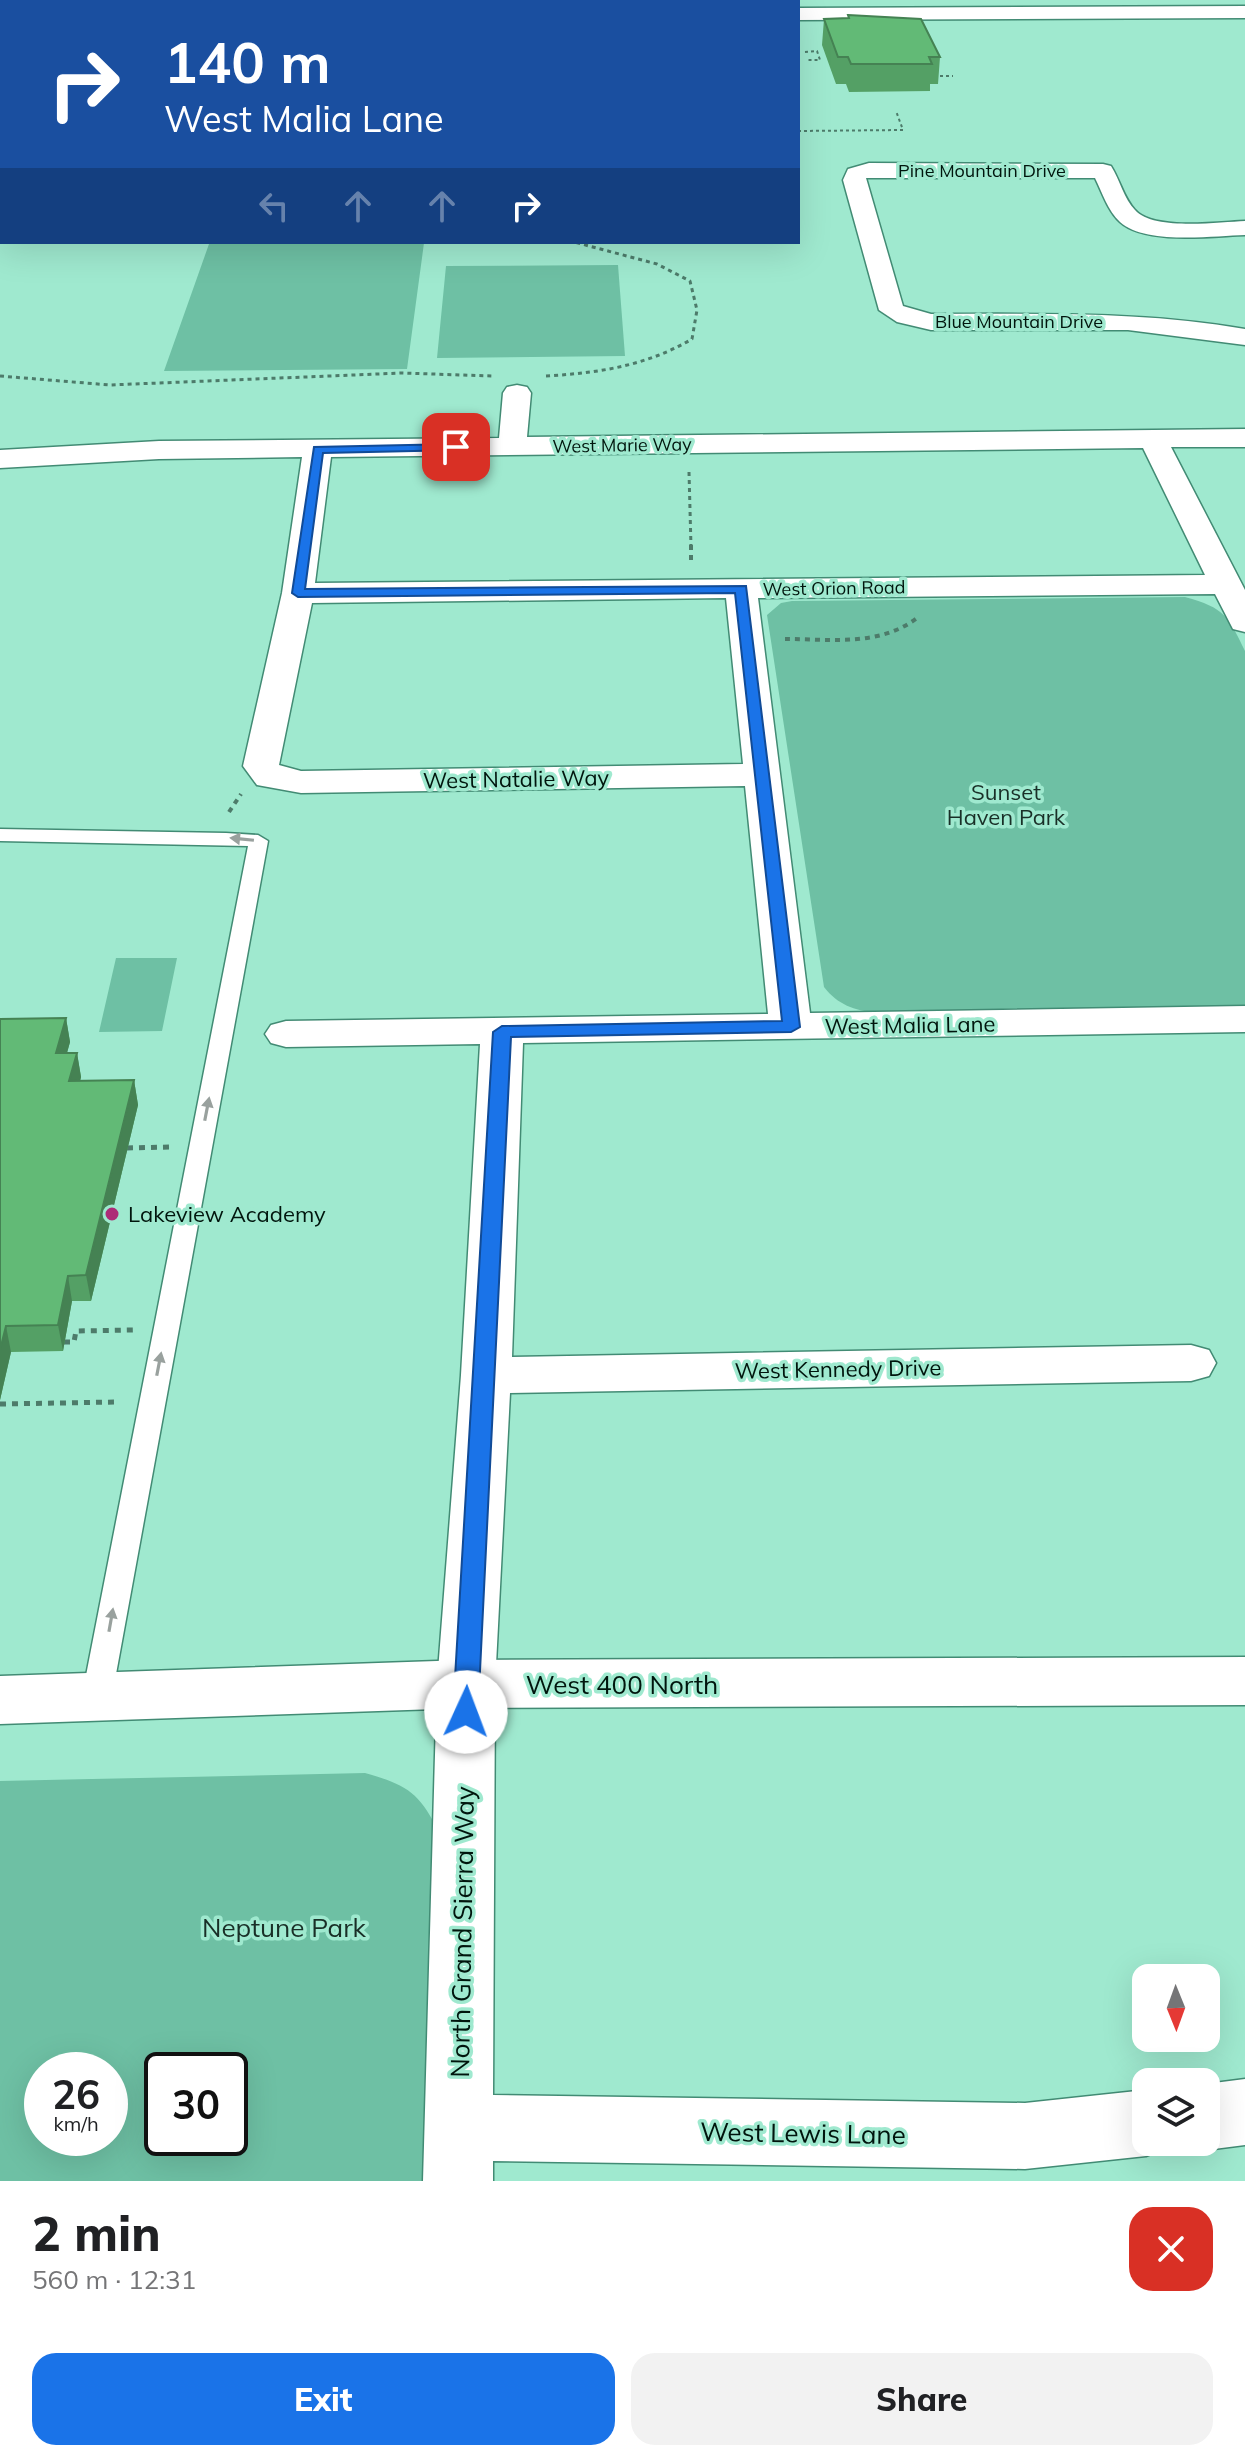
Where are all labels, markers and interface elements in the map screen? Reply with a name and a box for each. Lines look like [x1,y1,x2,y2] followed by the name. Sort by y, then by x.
[164,27,331,97] text: 140 m
[32,32,136,136] icon: right
[164,96,444,141] text: West Malia Lane
[898,159,1066,182] street label: Pine Mountain Drive
[252,184,296,228] icon: left
[336,184,380,228] icon: ahead
[420,184,464,228] icon: ahead
[504,184,548,228] icon: right
[935,310,1103,333] street label: Blue Mountain Drive
[422,413,490,481] pin
[434,425,478,469] icon: arrive
[552,432,692,458] street label: West Marie Way
[762,575,906,601] street label: West Orion Road
[423,763,610,795] street label: West Natalie Way
[947,778,1066,831] park label: Sunset Haven Park
[230,833,255,846] one-way arrow
[824,1010,996,1040] street label: West Malia Lane
[202,1096,214,1121] one-way arrow
[128,1200,326,1228] place label: Lakeview Academy
[103,1205,121,1223] marker: Lakeview Academy
[154,1351,166,1376] one-way arrow
[734,1353,942,1385] street label: West Kennedy Drive
[106,1607,118,1632] one-way arrow
[526,1668,718,1701] street label: West 400 North
[424,1670,508,1754] position arrow
[443,1786,481,2078] street label: North Grand Sierra Way
[202,1911,367,1944] park label: Neptune Park
[1132,1964,1220,2052] north arrow
[1132,1964,1220,2156] map controls
[144,2052,248,2156] speed limit sign: 30
[1132,2068,1220,2156] button: layers
[52,2069,100,2119] text: 26
[53,2111,99,2136] text: km/h
[700,2115,906,2151] street label: West Lewis Lane
[32,2203,161,2263] text: 2 min
[1129,2207,1213,2291] button: close
[32,2263,196,2296] text: 560 m · 12:31
[32,2353,615,2445] button: Exit
[631,2353,1213,2445] button: Share

